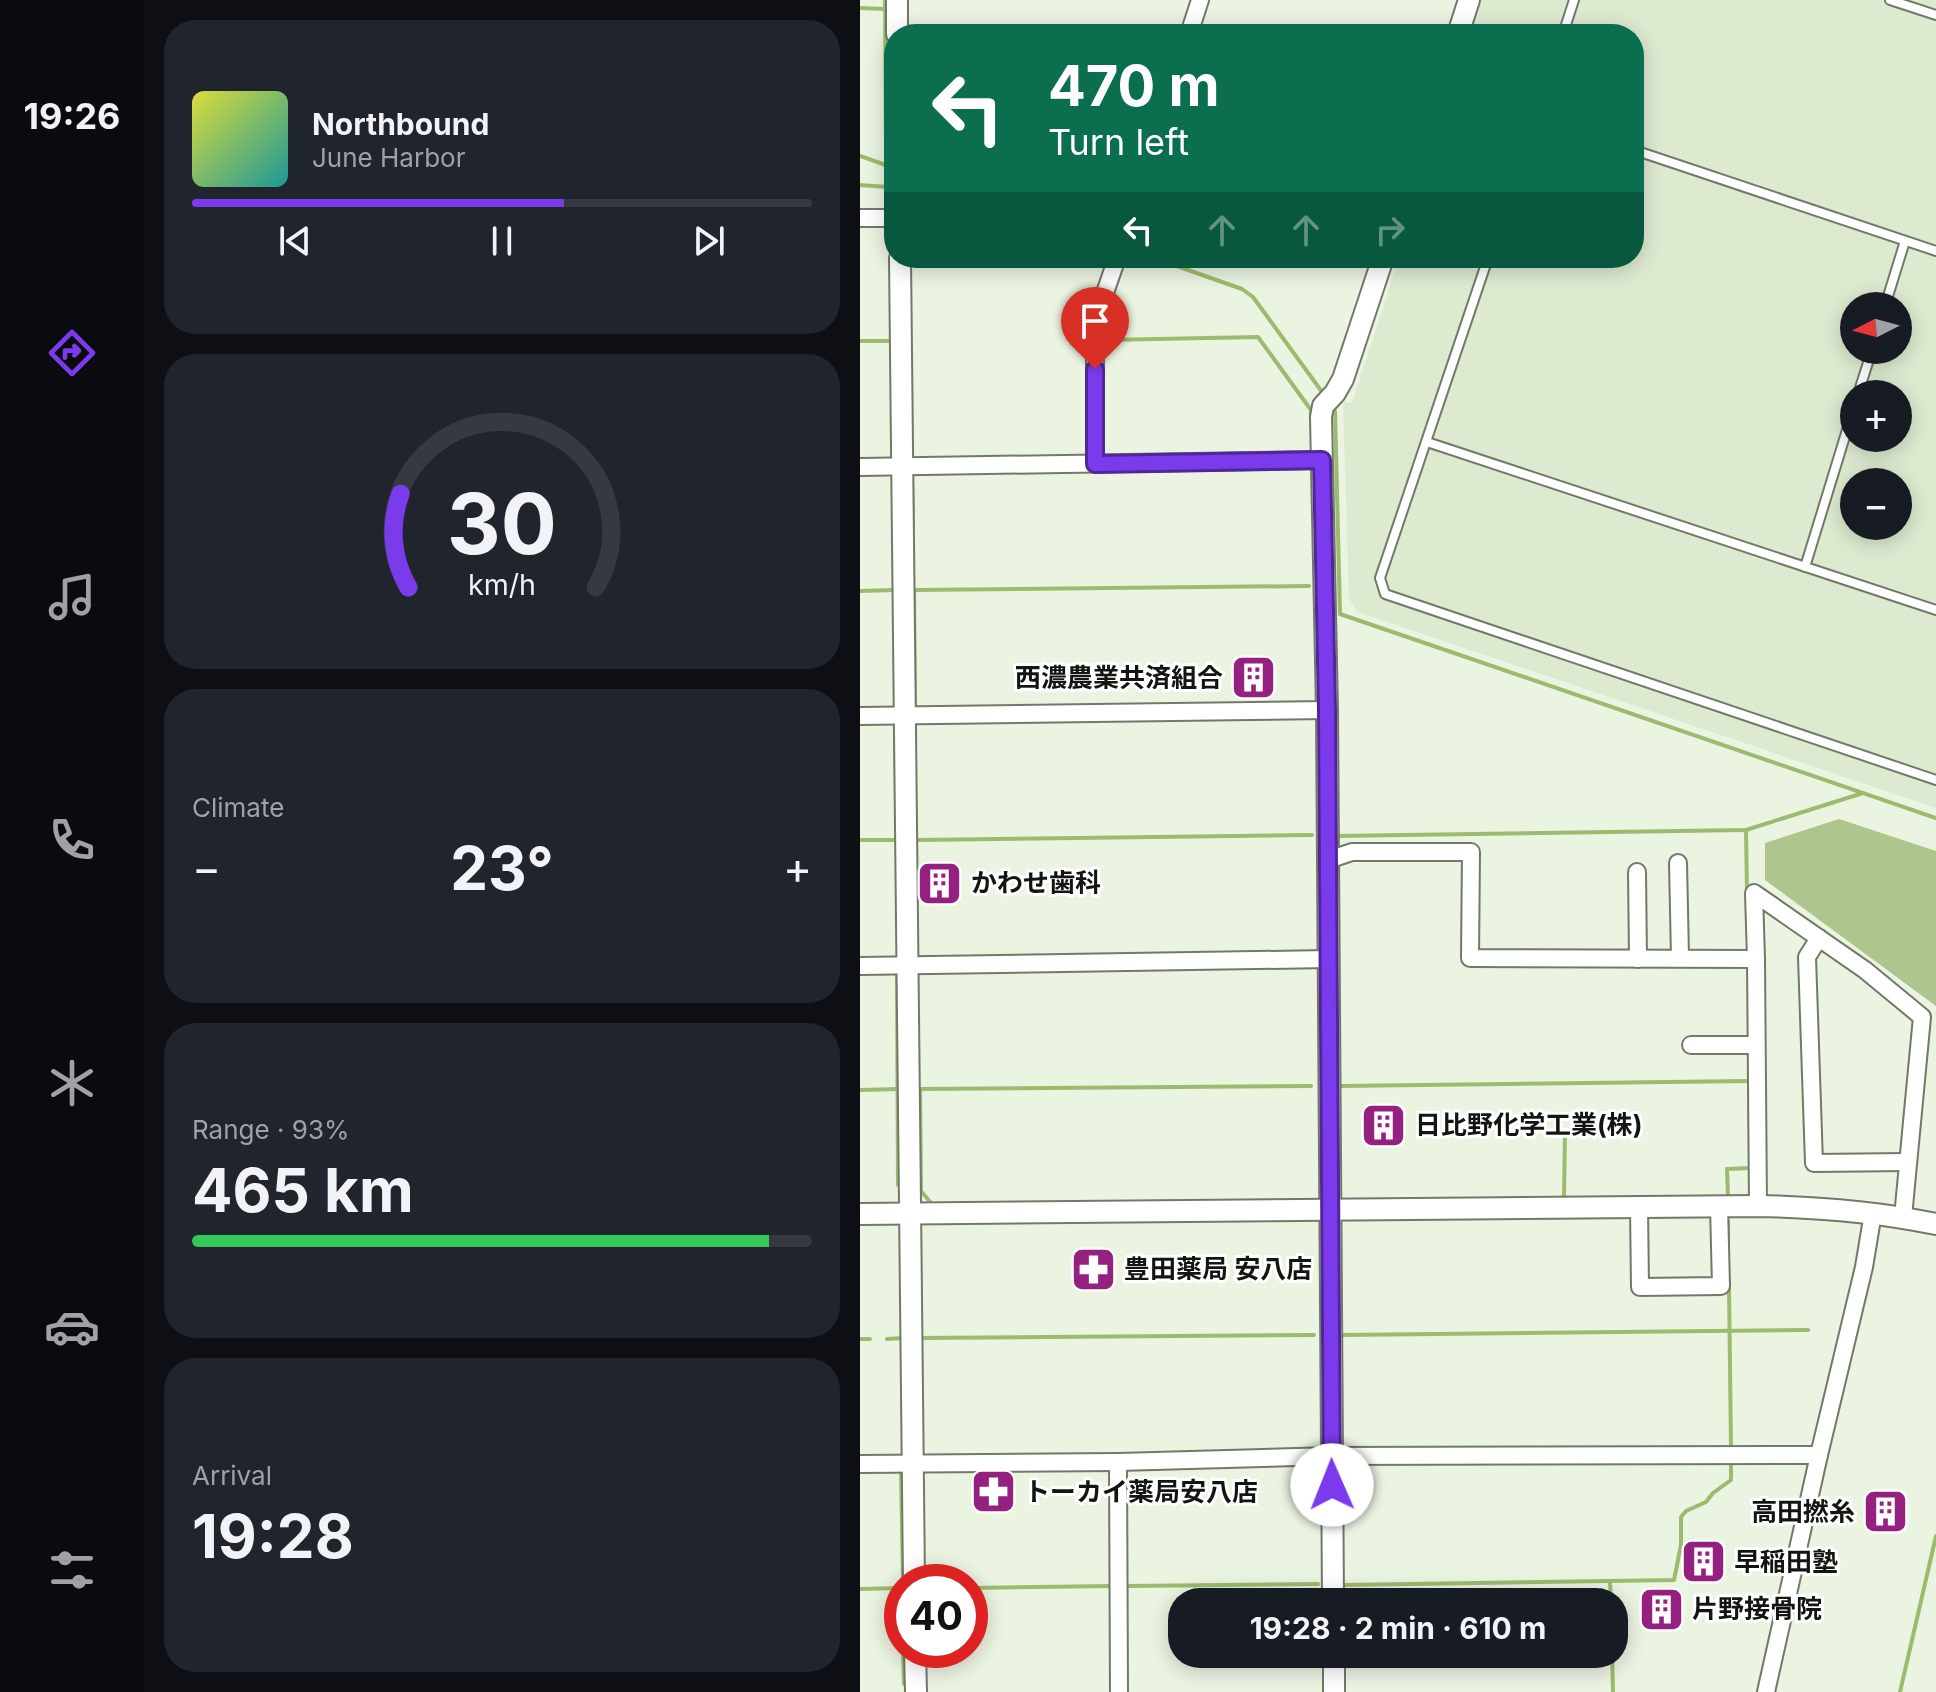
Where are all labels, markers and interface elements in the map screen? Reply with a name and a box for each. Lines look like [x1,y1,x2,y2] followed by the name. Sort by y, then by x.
[1048,52,1220,120] text: 470 m
[916,56,1020,160] icon: left
[24,94,120,138] text: 19:26
[312,106,489,142] text: Northbound
[1048,120,1189,164] text: Turn left
[312,142,465,173] text: June Harbor
[1116,208,1160,252] icon: left
[1200,208,1244,252] icon: ahead
[1284,208,1328,252] icon: ahead
[1368,208,1412,252] icon: right
[273,219,317,263] icon: previous
[480,219,524,263] icon: pause
[687,219,731,263] icon: next
[1061,287,1129,369] pin
[1840,292,1912,364] north arrow
[1840,292,1912,540] map controls
[1073,299,1117,343] icon: arrive
[44,325,100,381] icon: directions
[1840,380,1912,452] button: +
[1840,468,1912,540] button: −
[447,472,557,573] text: 30
[468,567,536,602] text: km/h
[44,569,100,625] icon: music
[1230,654,1278,702] building icon: 西濃農業共済組合
[1015,662,1223,693] place label: 西濃農業共済組合
[192,792,284,823] text: Climate
[44,812,100,868] icon: phone
[450,832,554,904] text: 23°
[192,841,221,895] text: −
[783,841,812,895] text: +
[916,859,964,907] building icon: かわせ歯科
[971,867,1101,898] place label: かわせ歯科
[44,1055,100,1111] icon: climate
[1360,1101,1408,1149] building icon: 日比野化学工業(株)
[1415,1109,1643,1140] place label: 日比野化学工業(株)
[192,1114,350,1145] text: Range · 93%
[192,1154,414,1226] text: 465 km
[1069,1245,1117,1293] pharmacy icon: 豊田薬局 安八店
[1124,1253,1312,1284] place label: 豊田薬局 安八店
[44,1299,100,1355] icon: car
[1290,1443,1374,1527] position arrow
[192,1460,272,1491] text: Arrival
[969,1468,1017,1516] pharmacy icon: トーカイ薬局安八店
[1024,1476,1258,1507] place label: トーカイ薬局安八店
[1862,1488,1910,1536] building icon: 高田撚糸
[1751,1496,1855,1527] place label: 高田撚糸
[192,1500,354,1572] text: 19:28
[1679,1538,1727,1586] building icon: 早稲田塾
[44,1542,100,1598] icon: filters
[1734,1546,1838,1577] place label: 早稲田塾
[884,1564,988,1668] speed limit sign: 40
[1637,1585,1685,1633] building icon: 片野接骨院
[1692,1593,1822,1624] place label: 片野接骨院
[1250,1610,1546,1646] text: 19:28 · 2 min · 610 m

